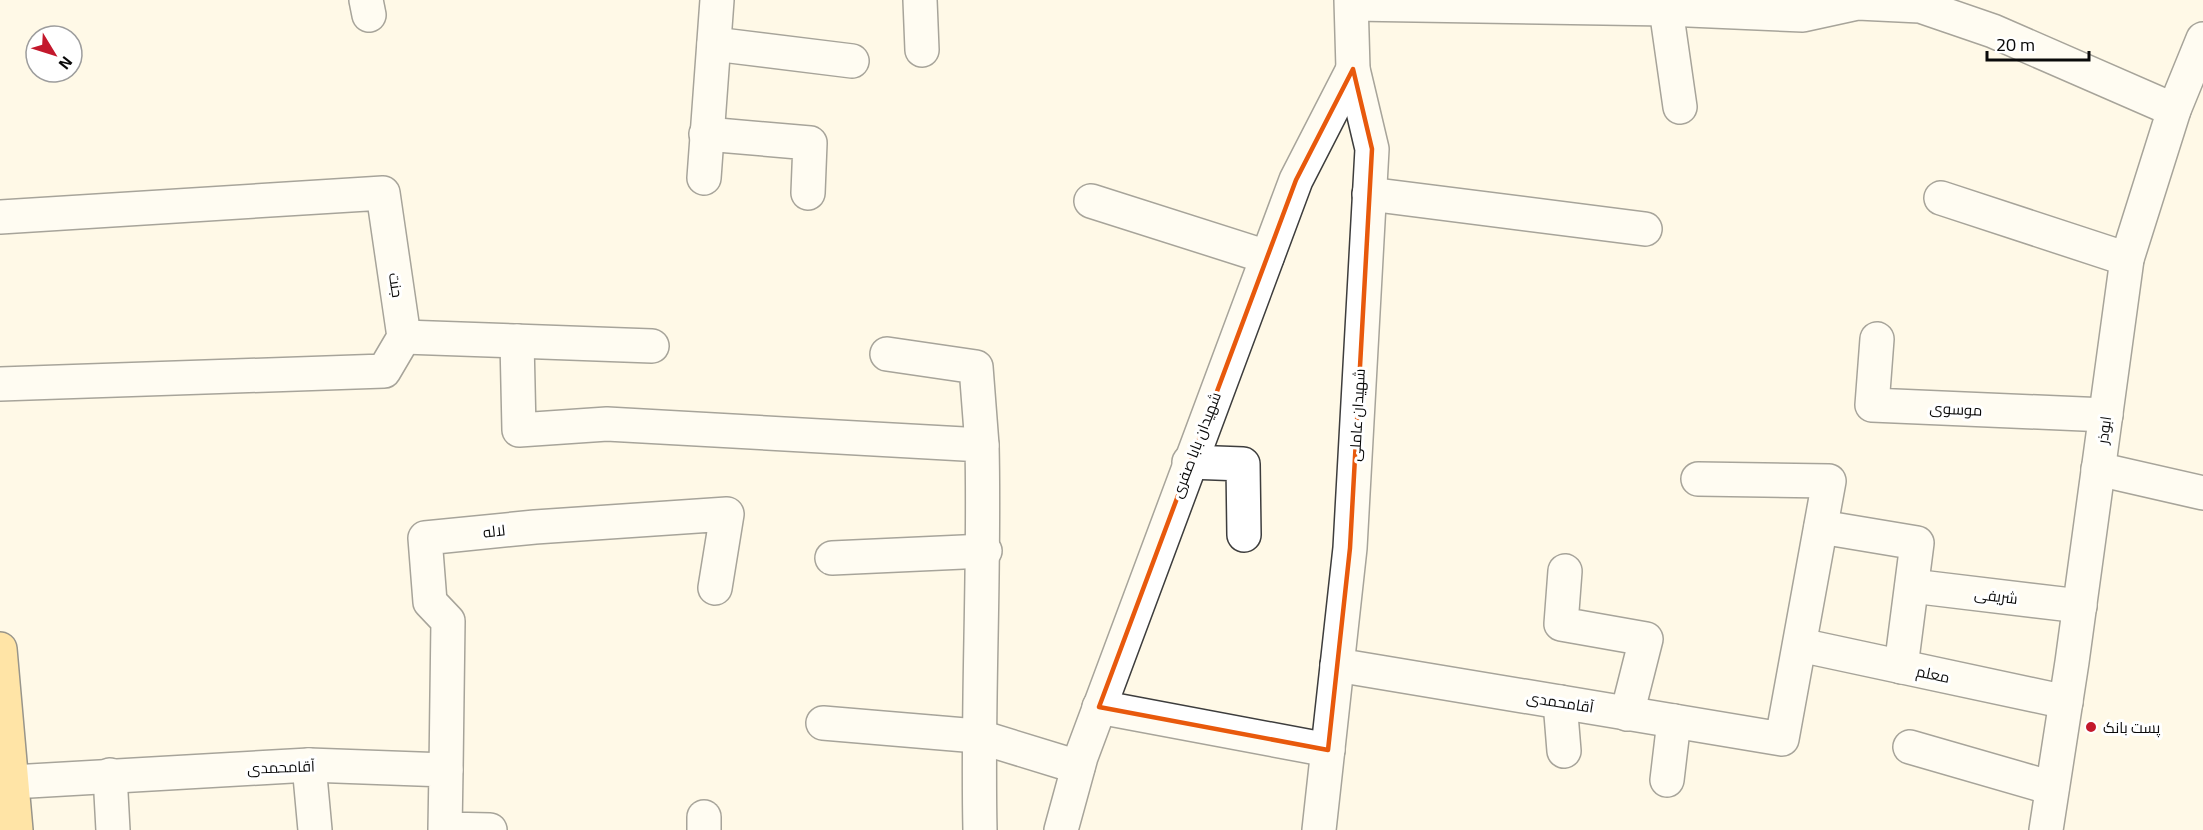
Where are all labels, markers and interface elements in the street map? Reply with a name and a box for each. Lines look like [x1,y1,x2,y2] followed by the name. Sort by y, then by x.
[24,24,84,84] north arrow
[1987,24,2089,62] scale bar
[1996,28,2035,61] text: 20 m
[51,50,81,77] text: N
[380,271,412,299] street label: جنت
[1340,368,1374,462] street label: شهیدان عاملی
[1162,387,1230,503] street label: شهیدان بابا صفری
[1929,393,1983,425] street label: موسوی
[2088,414,2120,447] street label: ابوذر
[481,515,507,547] street label: لاله
[1973,579,2019,613] street label: شریفی
[1914,656,1952,692] street label: معلم
[1524,682,1596,722] street label: آقامحمدی
[2103,713,2160,742] place label: پست بانک
[2084,720,2098,734] marker: پست بانک
[247,751,315,783] street label: آقامحمدی

